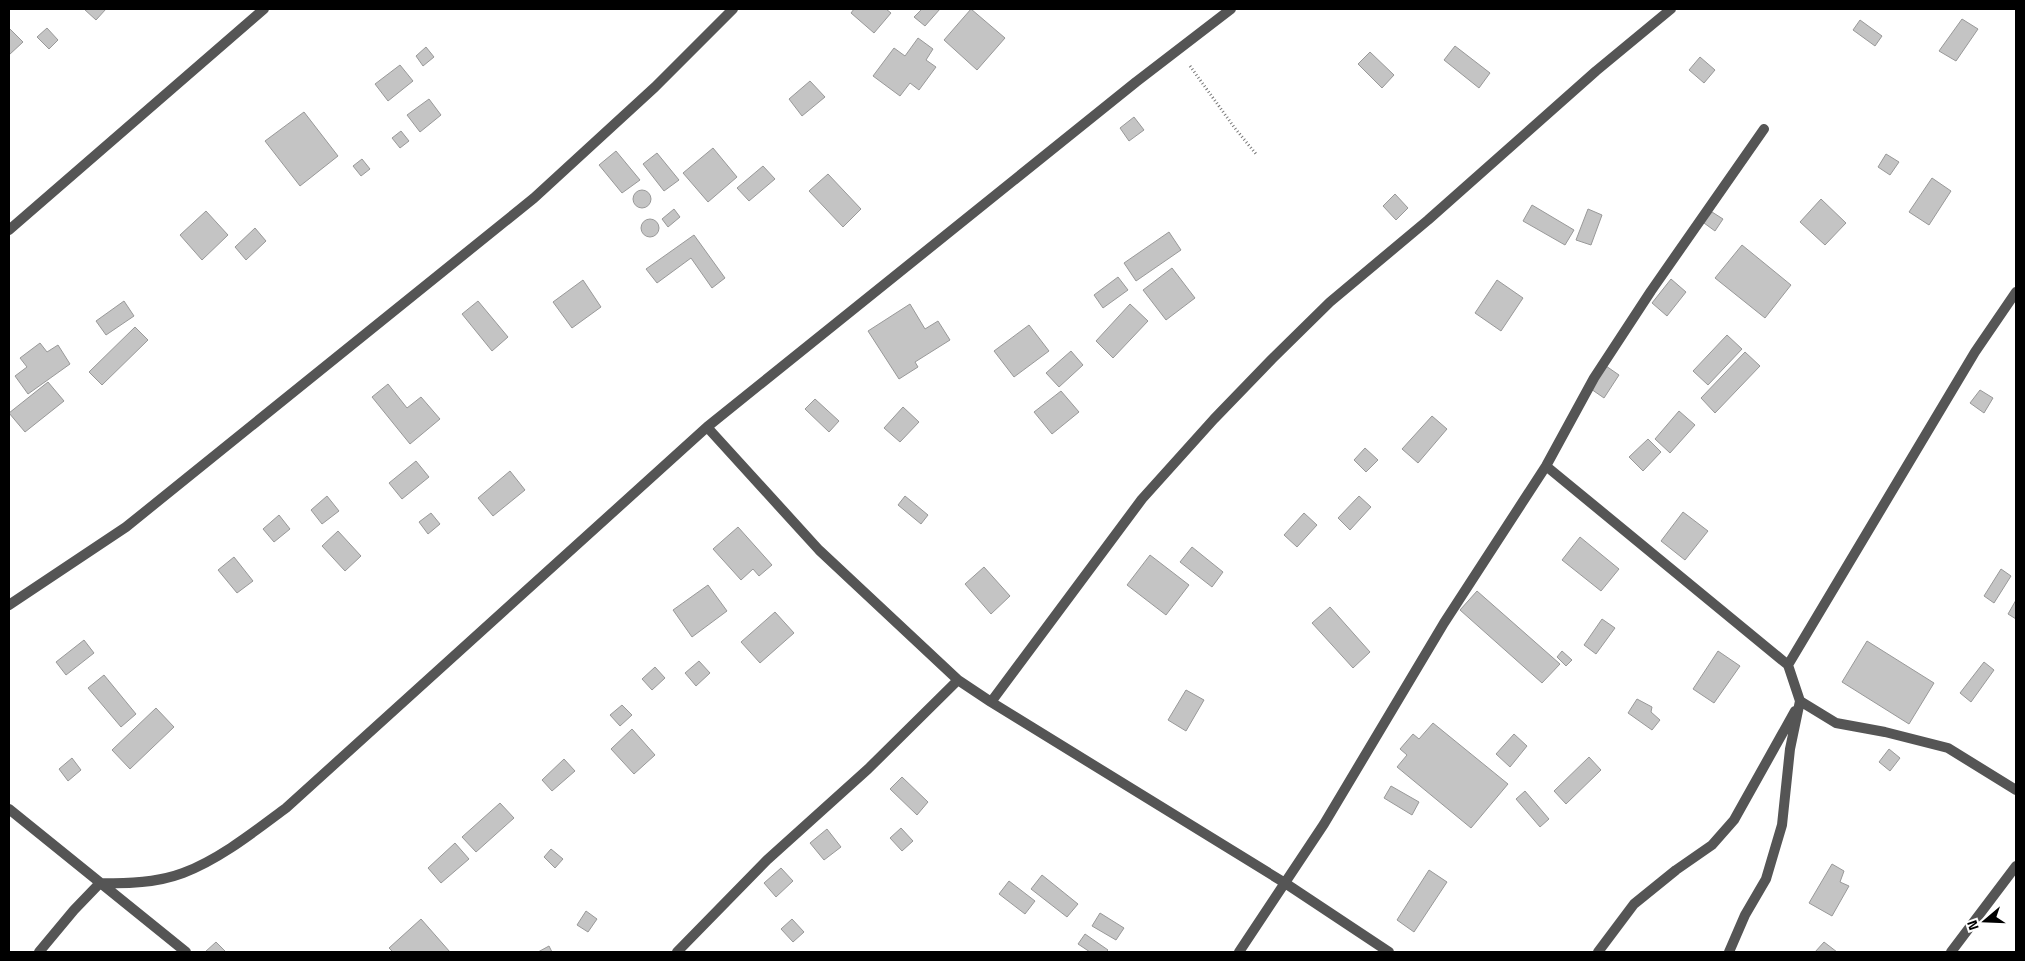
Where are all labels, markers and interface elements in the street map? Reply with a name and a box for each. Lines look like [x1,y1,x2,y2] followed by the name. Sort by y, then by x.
[1960,896,2010,946] north arrow
[1961,917,1984,933] text: N

